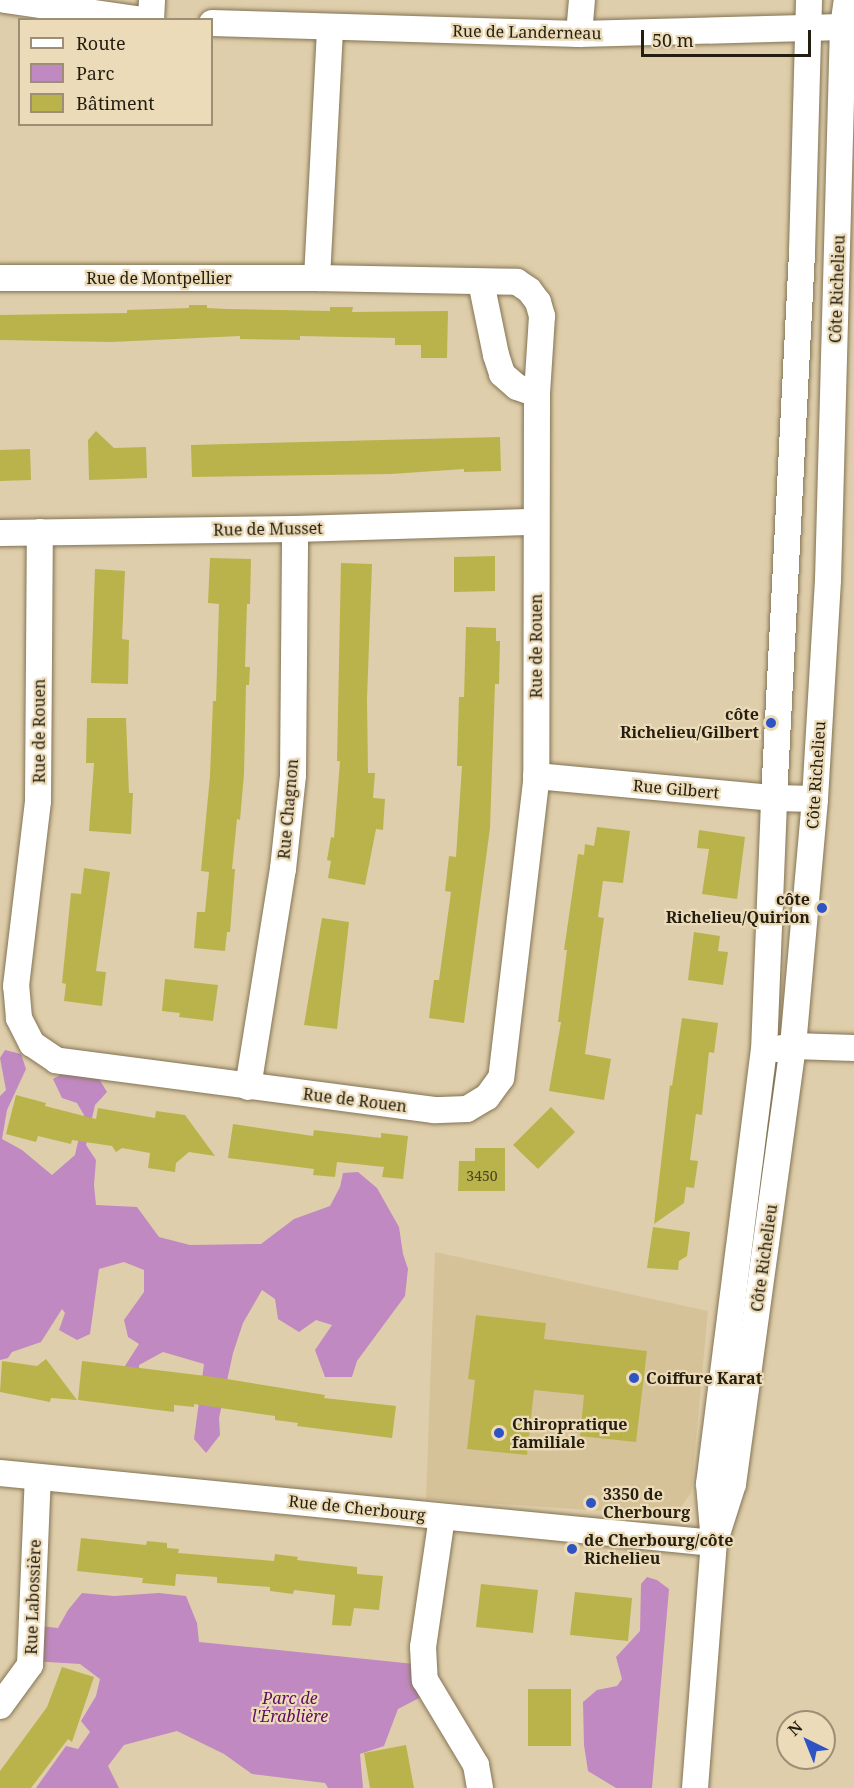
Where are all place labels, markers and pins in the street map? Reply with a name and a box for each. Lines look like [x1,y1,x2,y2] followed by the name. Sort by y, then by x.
[620,704,759,742] place label: côte Richelieu/Gilbert
[764,716,778,730] marker: côte Richelieu/Gilbert
[666,889,810,927] place label: côte Richelieu/Quirion
[815,901,829,915] marker: côte Richelieu/Quirion
[646,1368,762,1388] place label: Coiffure Karat
[627,1371,641,1385] marker: Coiffure Karat
[512,1414,627,1452] place label: Chiropratique familiale
[490,1424,508,1442] marker: Chiropratique familiale
[603,1484,690,1522] place label: 3350 de Cherbourg
[584,1496,598,1510] marker: 3350 de Cherbourg
[584,1530,733,1568] place label: de Cherbourg/côte Richelieu
[565,1542,579,1556] marker: de Cherbourg/côte Richelieu

